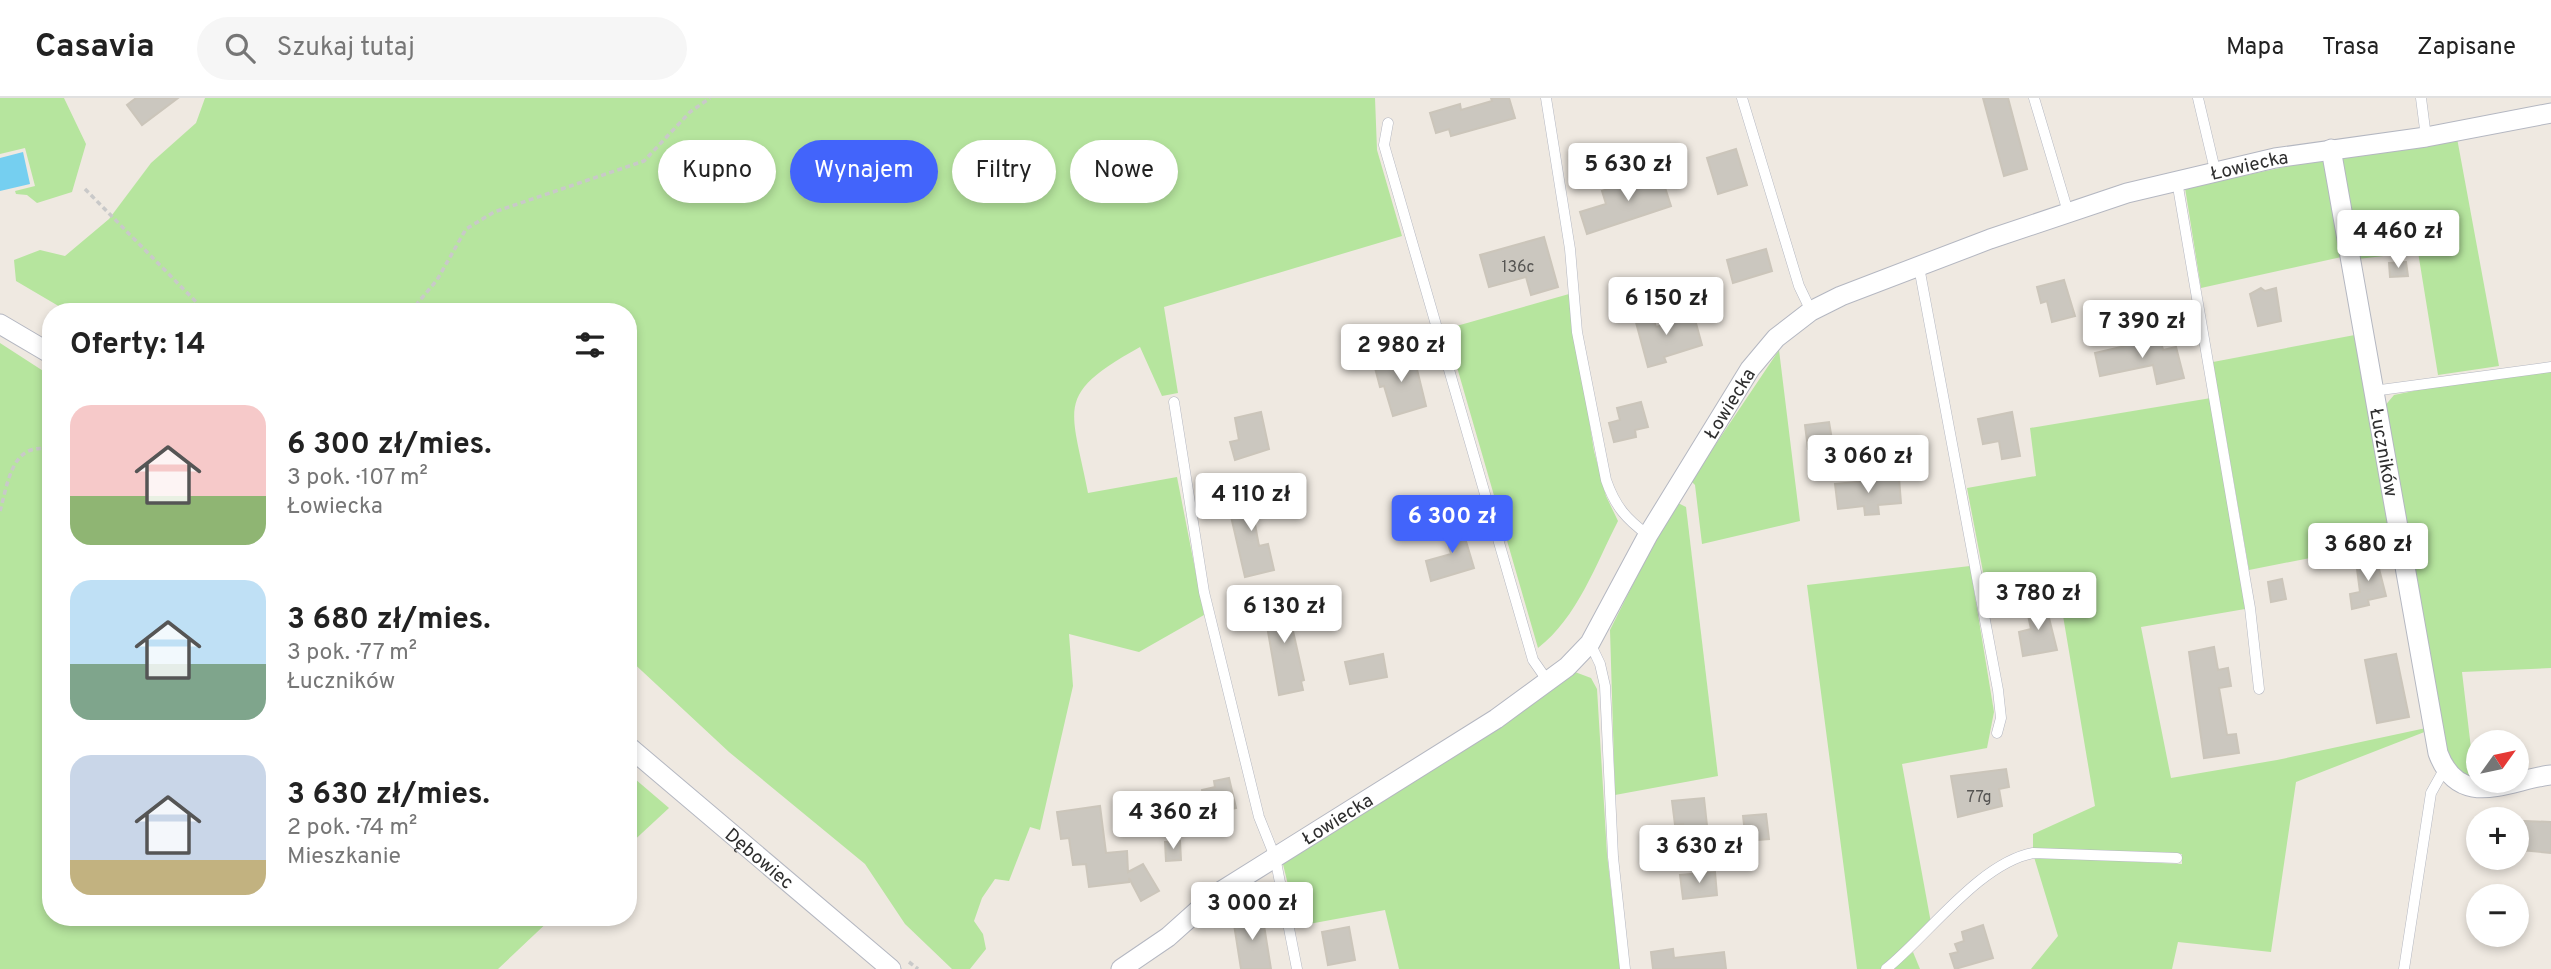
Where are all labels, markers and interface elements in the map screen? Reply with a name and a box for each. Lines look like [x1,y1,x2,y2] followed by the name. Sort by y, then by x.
[197,17,687,80] search box
[35,27,155,69] text: Casavia
[221,29,259,67] icon: search
[277,32,415,65] text: Szukaj tutaj
[2226,33,2284,63] text: Mapa
[2322,33,2379,63] text: Trasa
[2417,33,2516,63] text: Zapisane
[658,140,776,203] chip: Kupno
[790,140,938,203] chip: Wynajem
[952,140,1056,203] chip: Filtry
[1070,140,1178,203] chip: Nowe
[1556,144,1700,203] pin: 5 630 zł
[2208,146,2290,187] street label: Łowiecka
[1584,151,1672,180] text: 5 630 zł
[2326,211,2470,270] pin: 4 460 zł
[2353,218,2443,247] text: 4 460 zł
[1501,258,1535,278] house number: 136c
[1594,278,1738,337] pin: 6 150 zł
[1624,285,1708,314] text: 6 150 zł
[2070,300,2214,360] pin: 7 390 zł
[2099,308,2185,337] text: 7 390 zł
[1329,324,1473,384] pin: 2 980 zł
[571,326,609,364] icon: filters
[70,327,206,364] text: Oferty: 14
[1357,332,1445,361] text: 2 980 zł
[1700,364,1762,444] street label: Łowiecka
[2363,407,2402,499] street label: Łuczników
[287,427,492,464] text: 6 300 zł/mies.
[126,433,210,517] icon: home
[1796,436,1940,495] pin: 3 060 zł
[1824,443,1912,472] text: 3 060 zł
[287,464,428,493] text: 3 pok. · 107 m²
[1179,474,1323,533] pin: 4 110 zł
[1212,481,1291,510] text: 4 110 zł
[287,493,383,522] text: Łowiecka
[1380,496,1524,555] pin: 6 300 zł
[1408,503,1496,532] text: 6 300 zł
[2296,524,2440,583] pin: 3 680 zł
[2324,531,2412,560] text: 3 680 zł
[1966,573,2110,632] pin: 3 780 zł
[1995,580,2081,609] text: 3 780 zł
[1212,586,1356,645] pin: 6 130 zł
[1243,593,1325,622] text: 6 130 zł
[287,602,491,639] text: 3 680 zł/mies.
[126,608,210,692] icon: home
[287,639,417,668] text: 3 pok. · 77 m²
[287,668,395,697] text: Łuczników
[2466,730,2529,793] north arrow
[2466,730,2529,947] map controls
[287,777,490,814] text: 3 630 zł/mies.
[126,783,210,867] icon: home
[1967,788,1991,808] house number: 77g
[1298,789,1378,851] street label: Łowiecka
[1101,792,1245,851] pin: 4 360 zł
[1129,799,1217,828] text: 4 360 zł
[2466,807,2529,870] button: +
[287,814,417,843] text: 2 pok. · 74 m²
[719,823,798,895] street label: Dębowiec
[1627,826,1771,885] pin: 3 630 zł
[1655,833,1743,862] text: 3 630 zł
[287,843,401,872] text: Mieszkanie
[1180,882,1324,942] pin: 3 000 zł
[2466,884,2529,947] button: −
[1207,890,1297,919] text: 3 000 zł

